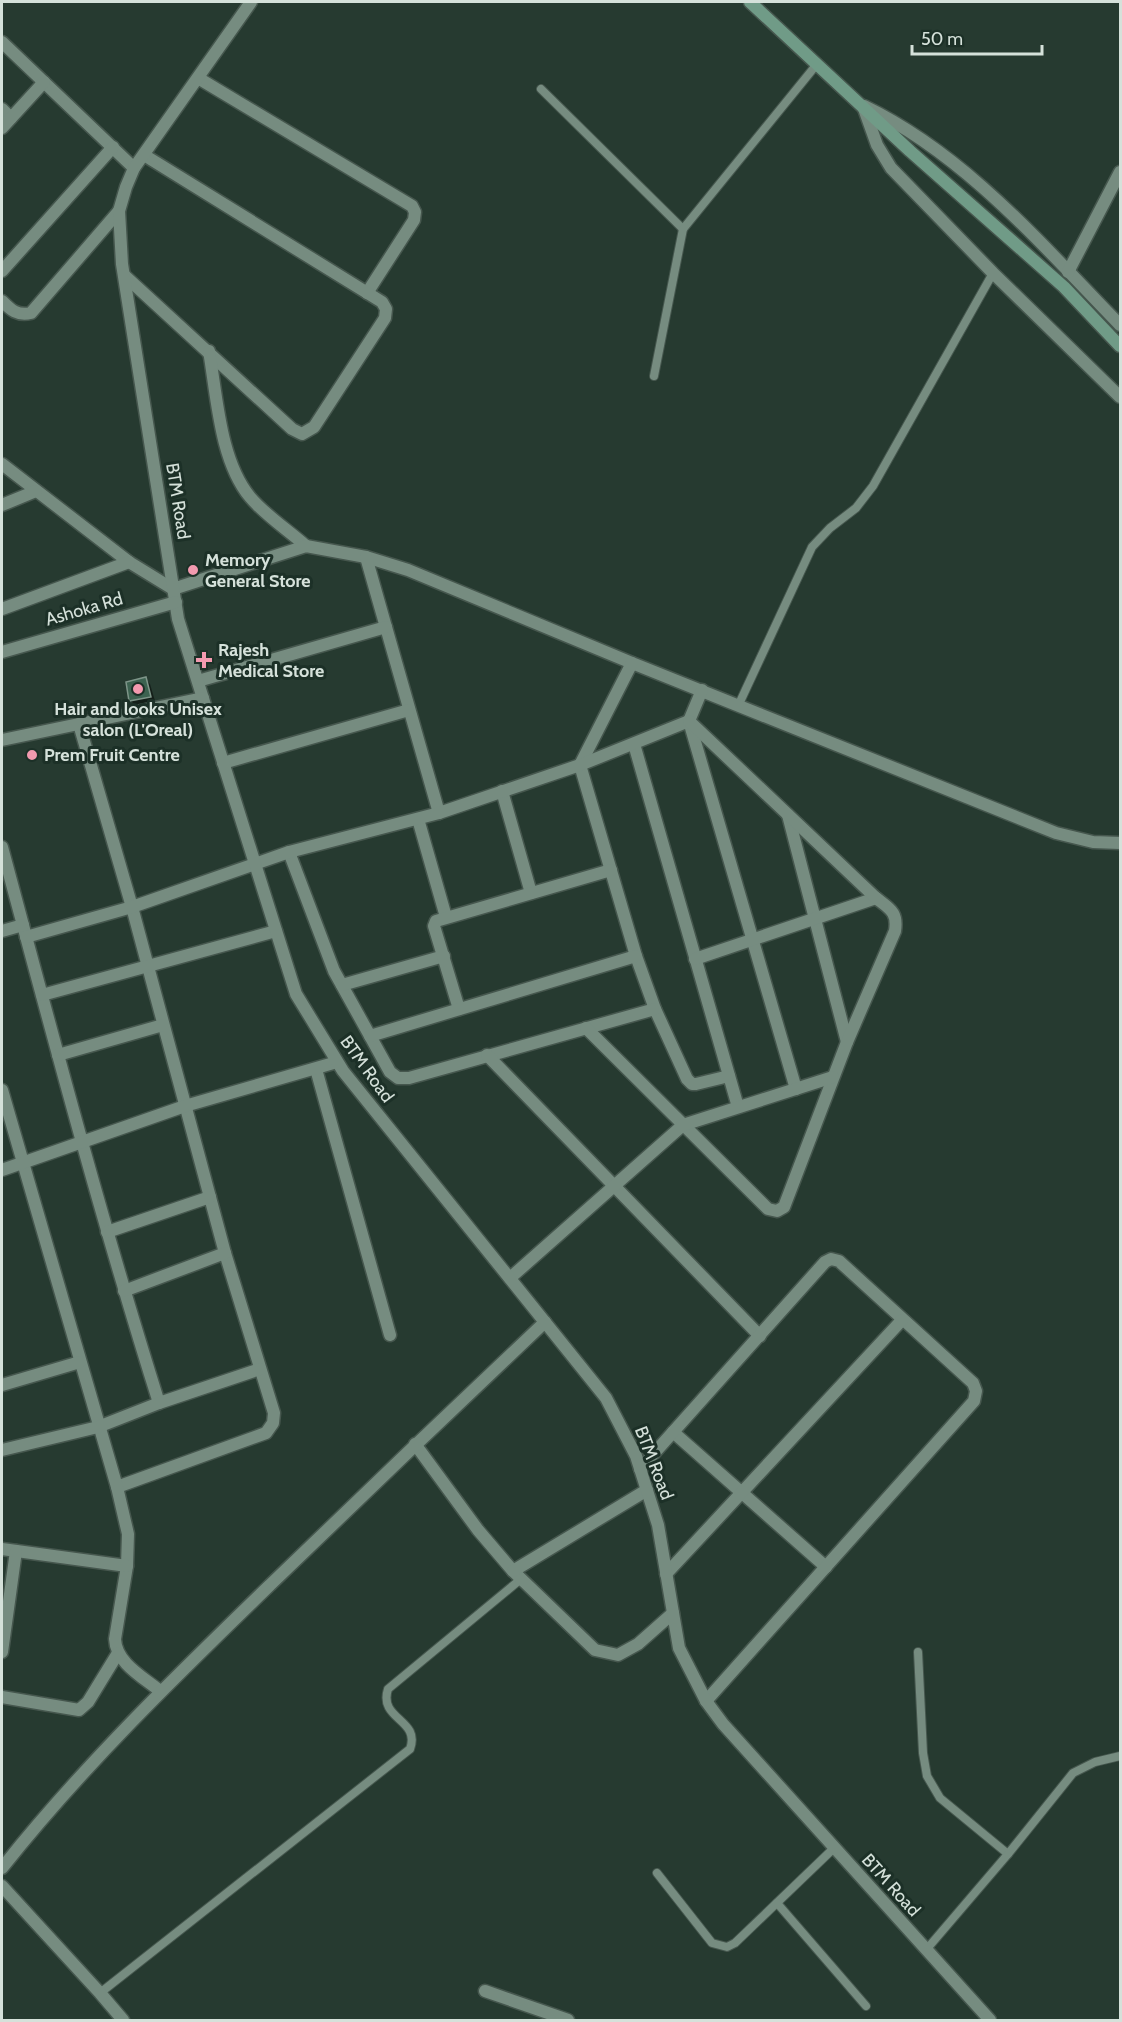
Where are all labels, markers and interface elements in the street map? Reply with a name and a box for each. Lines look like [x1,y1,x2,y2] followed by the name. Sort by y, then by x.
[912,18,1042,56] scale bar
[921,28,963,50] text: 50 m
[161,461,195,541] street label: BTM Road
[205,549,311,592] place label: Memory General Store
[186,563,200,577] marker: Memory General Store
[43,587,125,631] street label: Ashoka Rd
[218,639,324,682] place label: Rajesh Medical Store
[195,651,213,669] marker: Rajesh Medical Store
[131,682,145,696] marker: Hair and looks Unisex salon (L'Oreal)
[54,698,222,741] place label: Hair and looks Unisex salon (L'Oreal)
[44,744,180,766] place label: Prem Fruit Centre
[25,748,39,762] marker: Prem Fruit Centre
[335,1031,399,1107] street label: BTM Road
[630,1423,678,1503] street label: BTM Road
[857,1849,925,1921] street label: BTM Road

